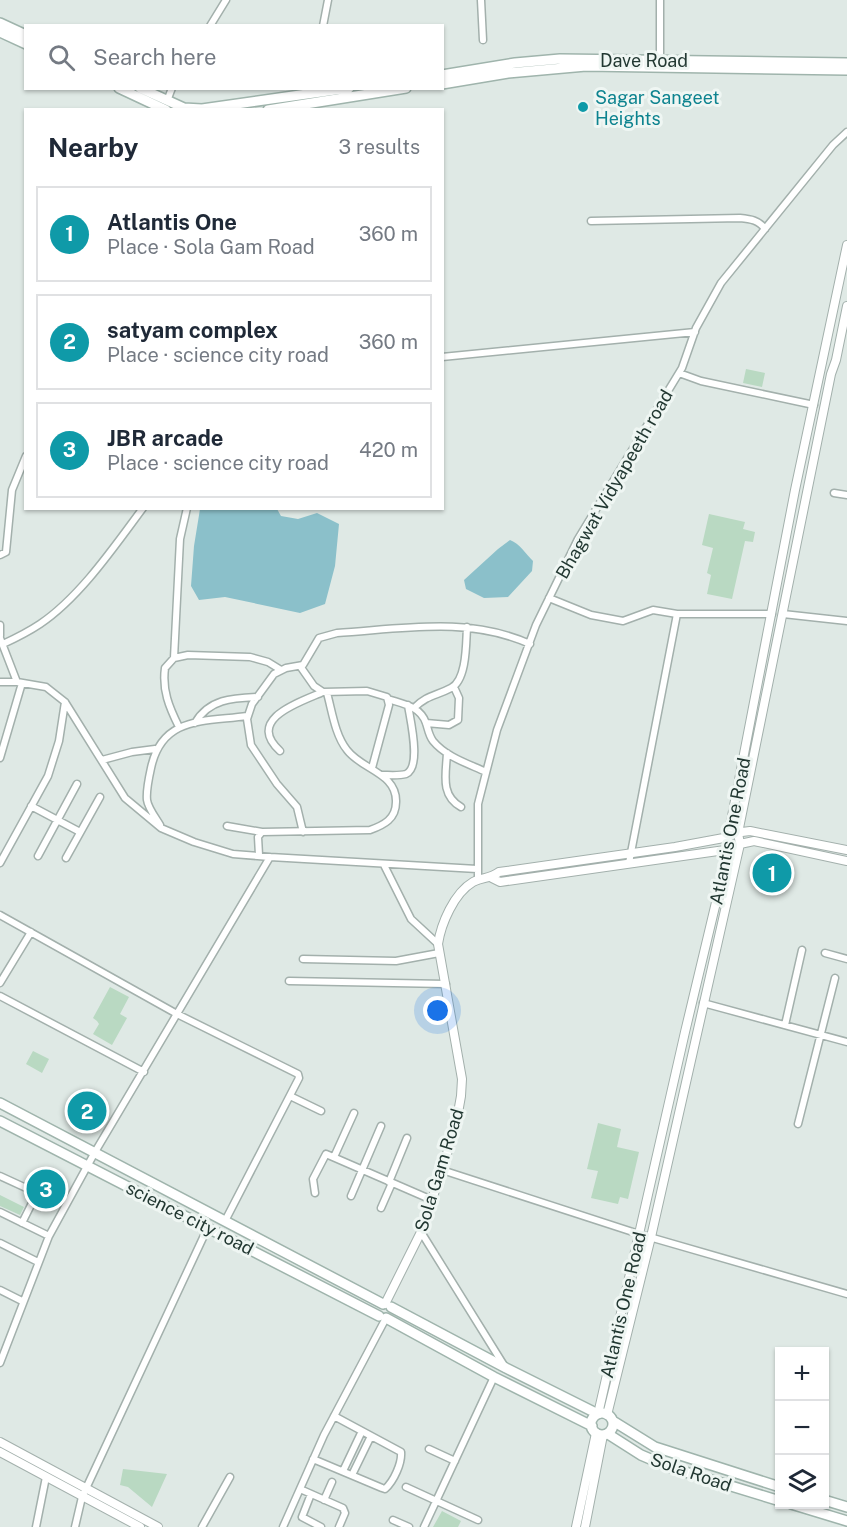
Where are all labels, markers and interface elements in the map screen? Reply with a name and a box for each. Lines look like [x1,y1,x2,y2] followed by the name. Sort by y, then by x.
[24,24,444,90] search box
[45,41,78,74] icon: search
[93,44,217,70] text: Search here
[600,50,688,71] street label: Dave Road
[595,87,719,129] place label: Sagar Sangeet Heights
[576,100,590,114] marker: Sagar Sangeet Heights
[48,132,138,163] text: Nearby
[339,135,420,159] text: 3 results
[107,209,237,235] text: Atlantis One
[65,222,74,246] text: 1
[359,222,418,246] text: 360 m
[107,235,315,259] text: Place · Sola Gam Road
[107,317,278,343] text: satyam complex
[63,330,76,354] text: 2
[359,330,418,354] text: 360 m
[107,343,329,367] text: Place · science city road
[551,386,677,582] street label: Bhagwat Vidyapeeth road
[107,425,223,451] text: JBR arcade
[63,438,76,462] text: 3
[359,438,418,462] text: 420 m
[107,451,329,475] text: Place · science city road
[705,756,755,906] street label: Atlantis One Road
[752,850,792,896] pin: 1
[423,996,452,1025] your location
[68,1088,106,1134] pin: 2
[410,1106,468,1234] street label: Sola Gam Road
[26,1166,66,1212] pin: 3
[123,1177,257,1259] street label: science city road
[596,1230,650,1380] street label: Atlantis One Road
[775,1347,829,1509] map controls
[775,1347,829,1401] button: +
[775,1401,829,1455] button: −
[648,1448,734,1496] street label: Sola Road
[775,1455,829,1509] button: layers

